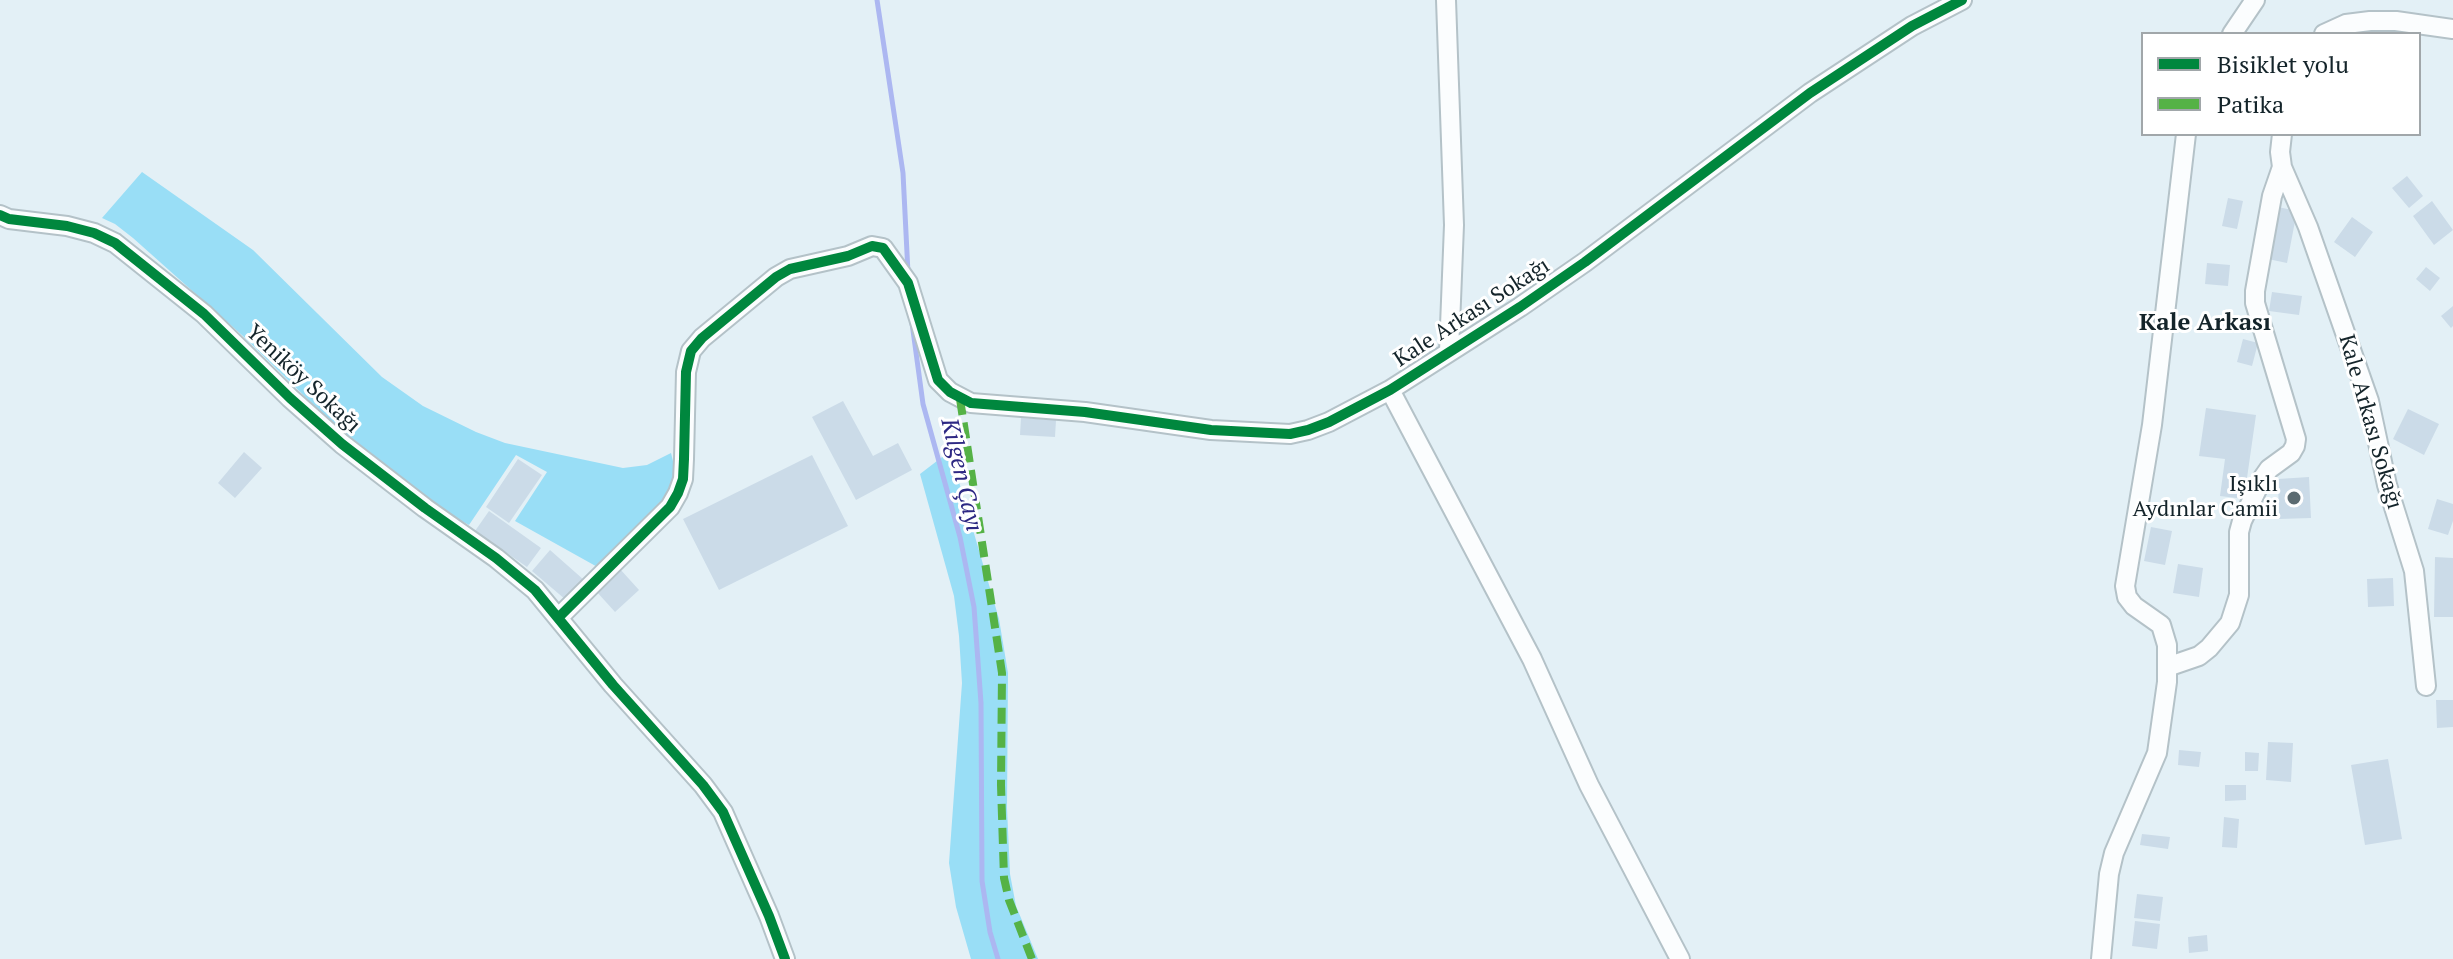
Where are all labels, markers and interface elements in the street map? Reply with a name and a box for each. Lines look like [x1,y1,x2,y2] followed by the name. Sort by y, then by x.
[2141,32,2421,136] legend
[2217,48,2349,80] text: Bisiklet yolu
[2217,88,2284,120] text: Patika
[1389,253,1555,373] street label: Kale Arkası Sokağı
[2139,309,2271,337] district label: Kale Arkası
[240,319,366,439] street label: Yeniköy Sokağı
[2332,332,2408,512] street label: Kale Arkası Sokağı
[934,415,988,535] water label: Kilgen Çayı
[2133,472,2278,524] place label: Işıklı Aydınlar Camii
[2285,489,2303,507] marker: Işıklı Aydınlar Camii

